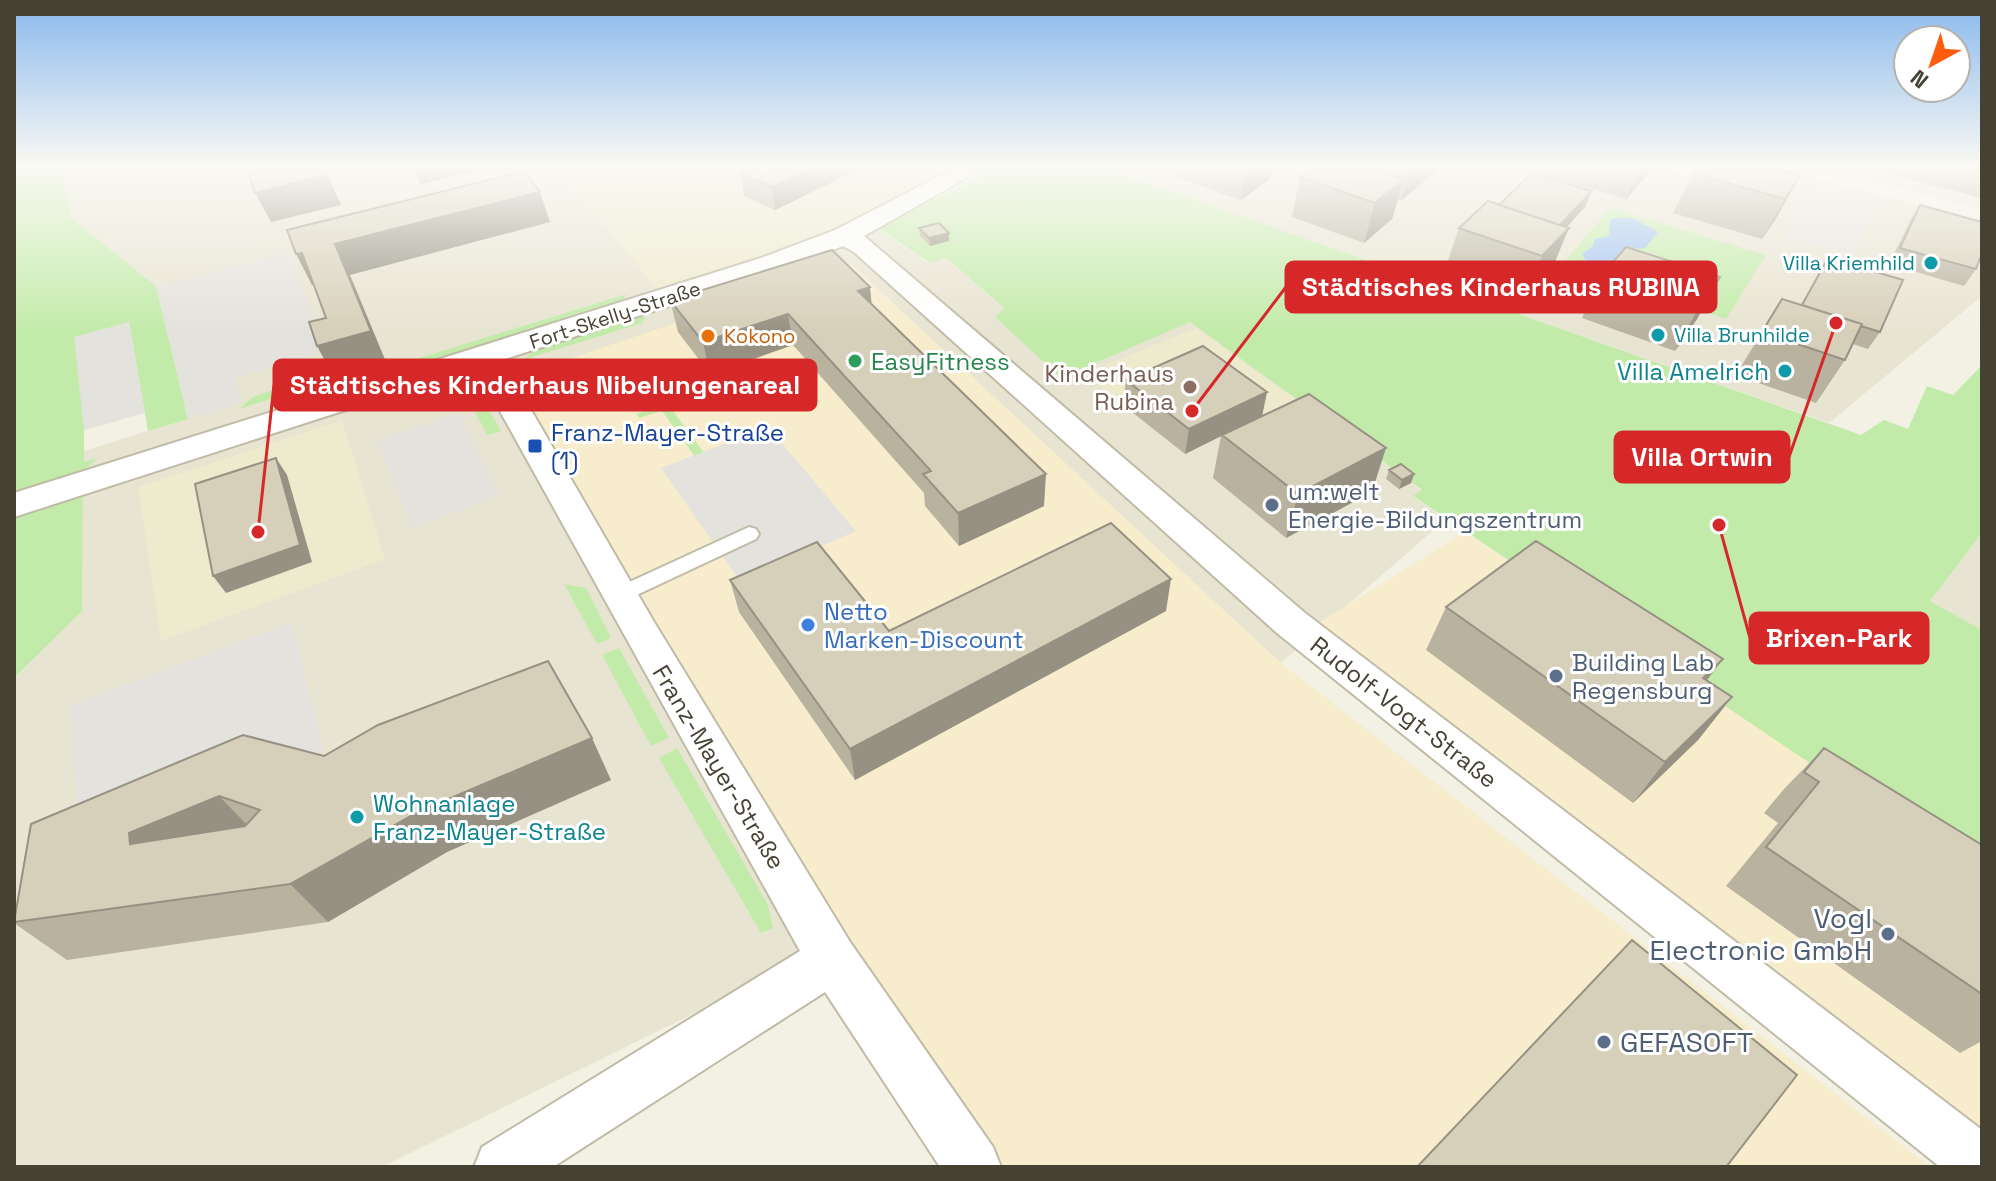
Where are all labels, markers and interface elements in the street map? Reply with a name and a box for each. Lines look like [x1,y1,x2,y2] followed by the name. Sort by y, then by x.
[1892,24,1972,104] north arrow
[1904,64,1934,95] text: N
[1783,250,1915,276] place label: Villa Kriemhild
[1922,254,1940,272] marker: Villa Kriemhild
[1286,262,1716,312] callout: Städtisches Kinderhaus RUBINA
[1302,270,1700,304] text: Städtisches Kinderhaus RUBINA
[526,275,704,355] street label: Fort-Skelly-Straße
[1674,322,1810,348] place label: Villa Brunhilde
[724,323,795,349] place label: Kokono
[1649,326,1667,344] marker: Villa Brunhilde
[699,327,717,345] marker: Kokono
[871,346,1010,377] place label: EasyFitness
[846,352,864,370] marker: EasyFitness
[1617,356,1769,387] place label: Villa Amelrich
[1045,358,1174,417] place label: Kinderhaus Rubina
[274,360,816,410] callout: Städtisches Kinderhaus Nibelungenareal
[1776,362,1794,380] marker: Villa Amelrich
[290,368,800,402] text: Städtisches Kinderhaus Nibelungenareal
[1181,378,1199,396] marker: Kinderhaus Rubina
[551,417,784,476] place label: Franz-Mayer-Straße (1)
[1615,432,1789,482] callout: Villa Ortwin
[526,437,544,455] marker: Franz-Mayer-Straße (1)
[1631,440,1773,474] text: Villa Ortwin
[1288,476,1582,535] place label: um:welt Energie-Bildungszentrum
[1263,496,1281,514] marker: um:welt Energie-Bildungszentrum
[824,596,1023,655] place label: Netto Marken-Discount
[1750,613,1928,663] callout: Brixen-Park
[799,616,817,634] marker: Netto Marken-Discount
[1766,621,1913,655] text: Brixen-Park
[1304,629,1504,795] street label: Rudolf-Vogt-Straße
[1572,647,1714,706] place label: Building Lab Regensburg
[646,659,792,875] street label: Franz-Mayer-Straße
[1547,667,1565,685] marker: Building Lab Regensburg
[373,788,606,847] place label: Wohnanlage Franz-Mayer-Straße
[348,808,366,826] marker: Wohnanlage Franz-Mayer-Straße
[1649,900,1872,968] place label: Vogl Electronic GmbH
[1879,925,1897,943] marker: Vogl Electronic GmbH
[1620,1024,1753,1060] place label: GEFASOFT
[1595,1033,1613,1051] marker: GEFASOFT

